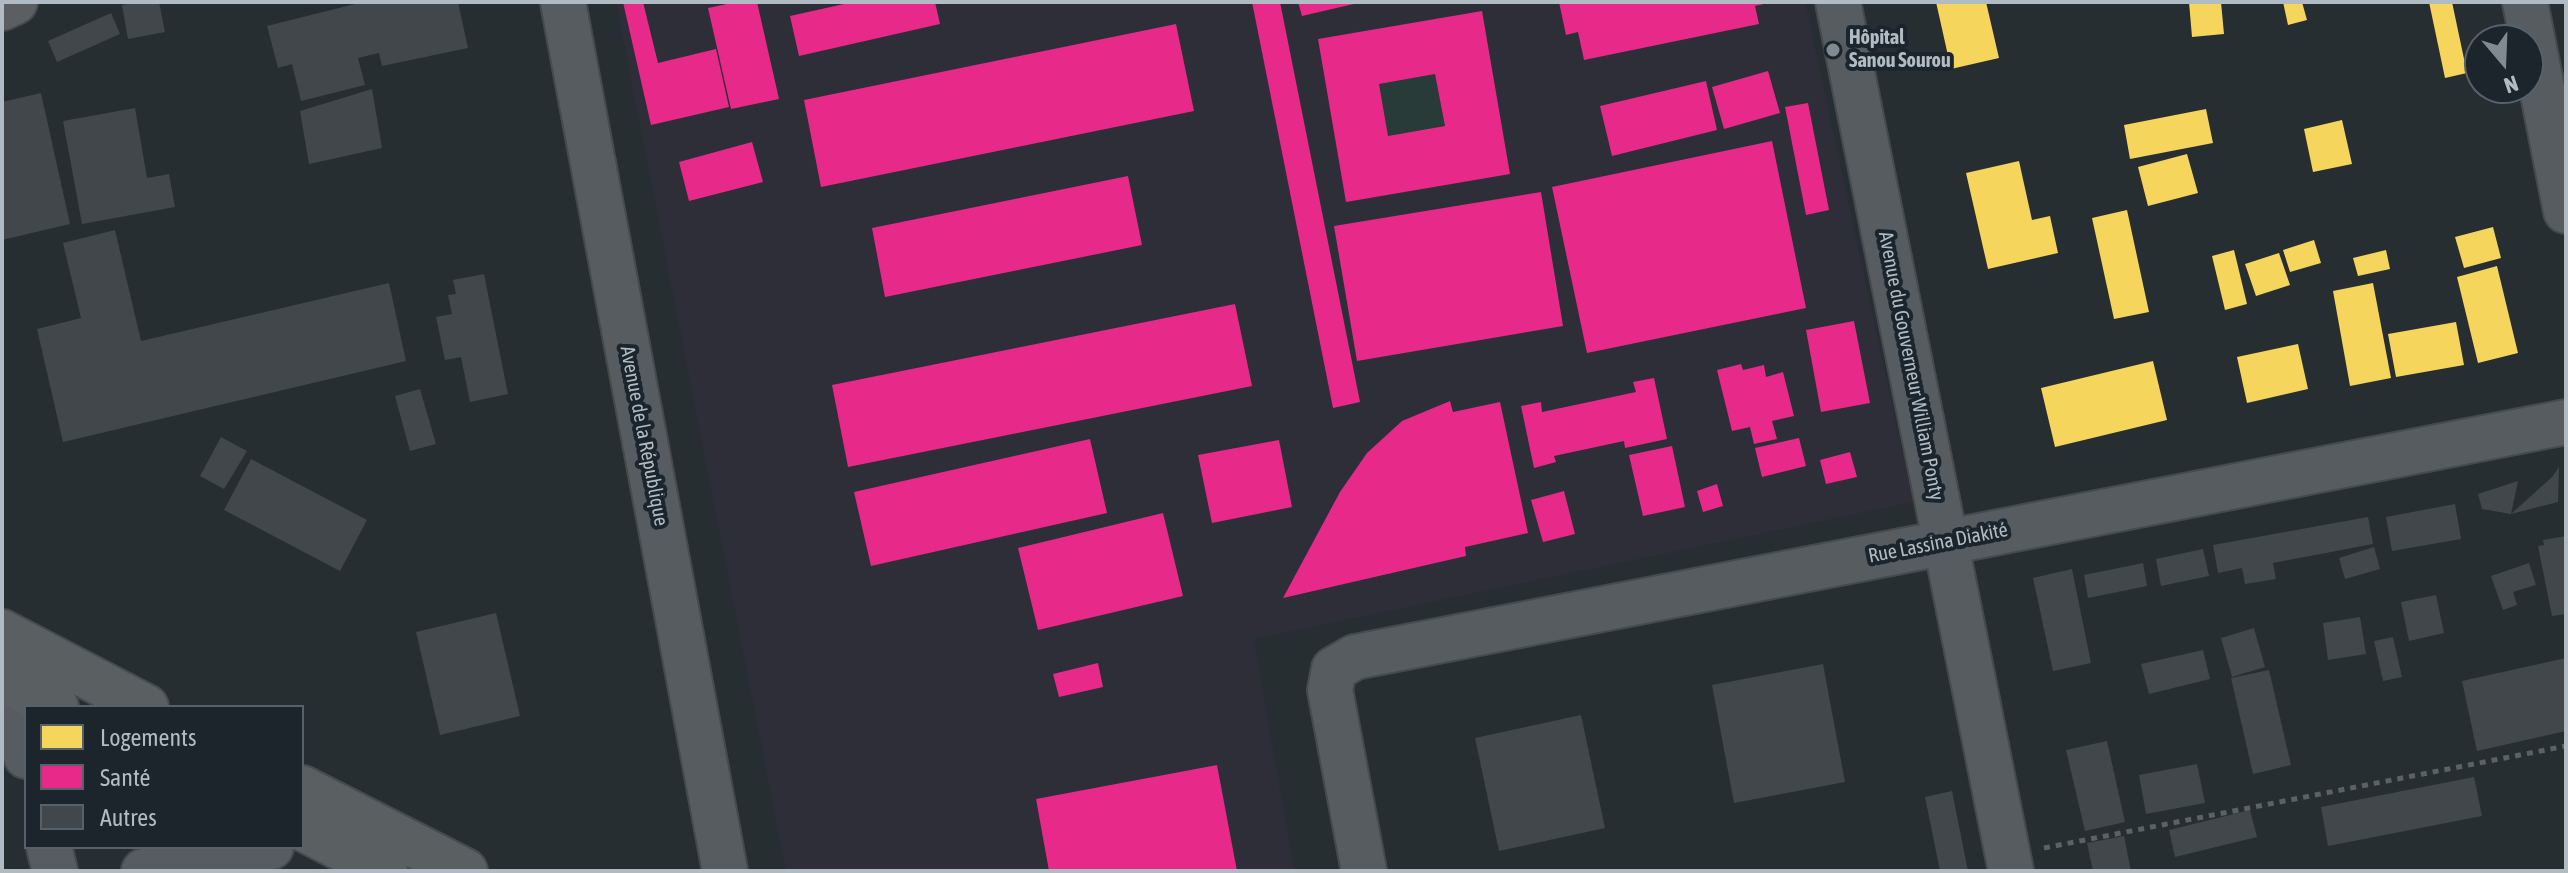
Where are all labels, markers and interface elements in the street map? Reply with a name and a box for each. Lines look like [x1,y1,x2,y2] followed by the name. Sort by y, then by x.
[2464,24,2544,104] north arrow
[1849,26,1951,73] place label: Hôpital Sanou Sourou
[1824,41,1842,59] marker: Hôpital Sanou Sourou
[2501,70,2522,99] text: N
[1873,230,1949,502] street label: Avenue du Gouverneur William Ponty
[615,344,673,528] street label: Avenue de la République
[1866,518,2010,568] street label: Rue Lassina Diakité
[24,705,304,849] legend
[100,724,197,751] text: Logements
[100,764,150,791] text: Santé
[100,804,157,831] text: Autres

